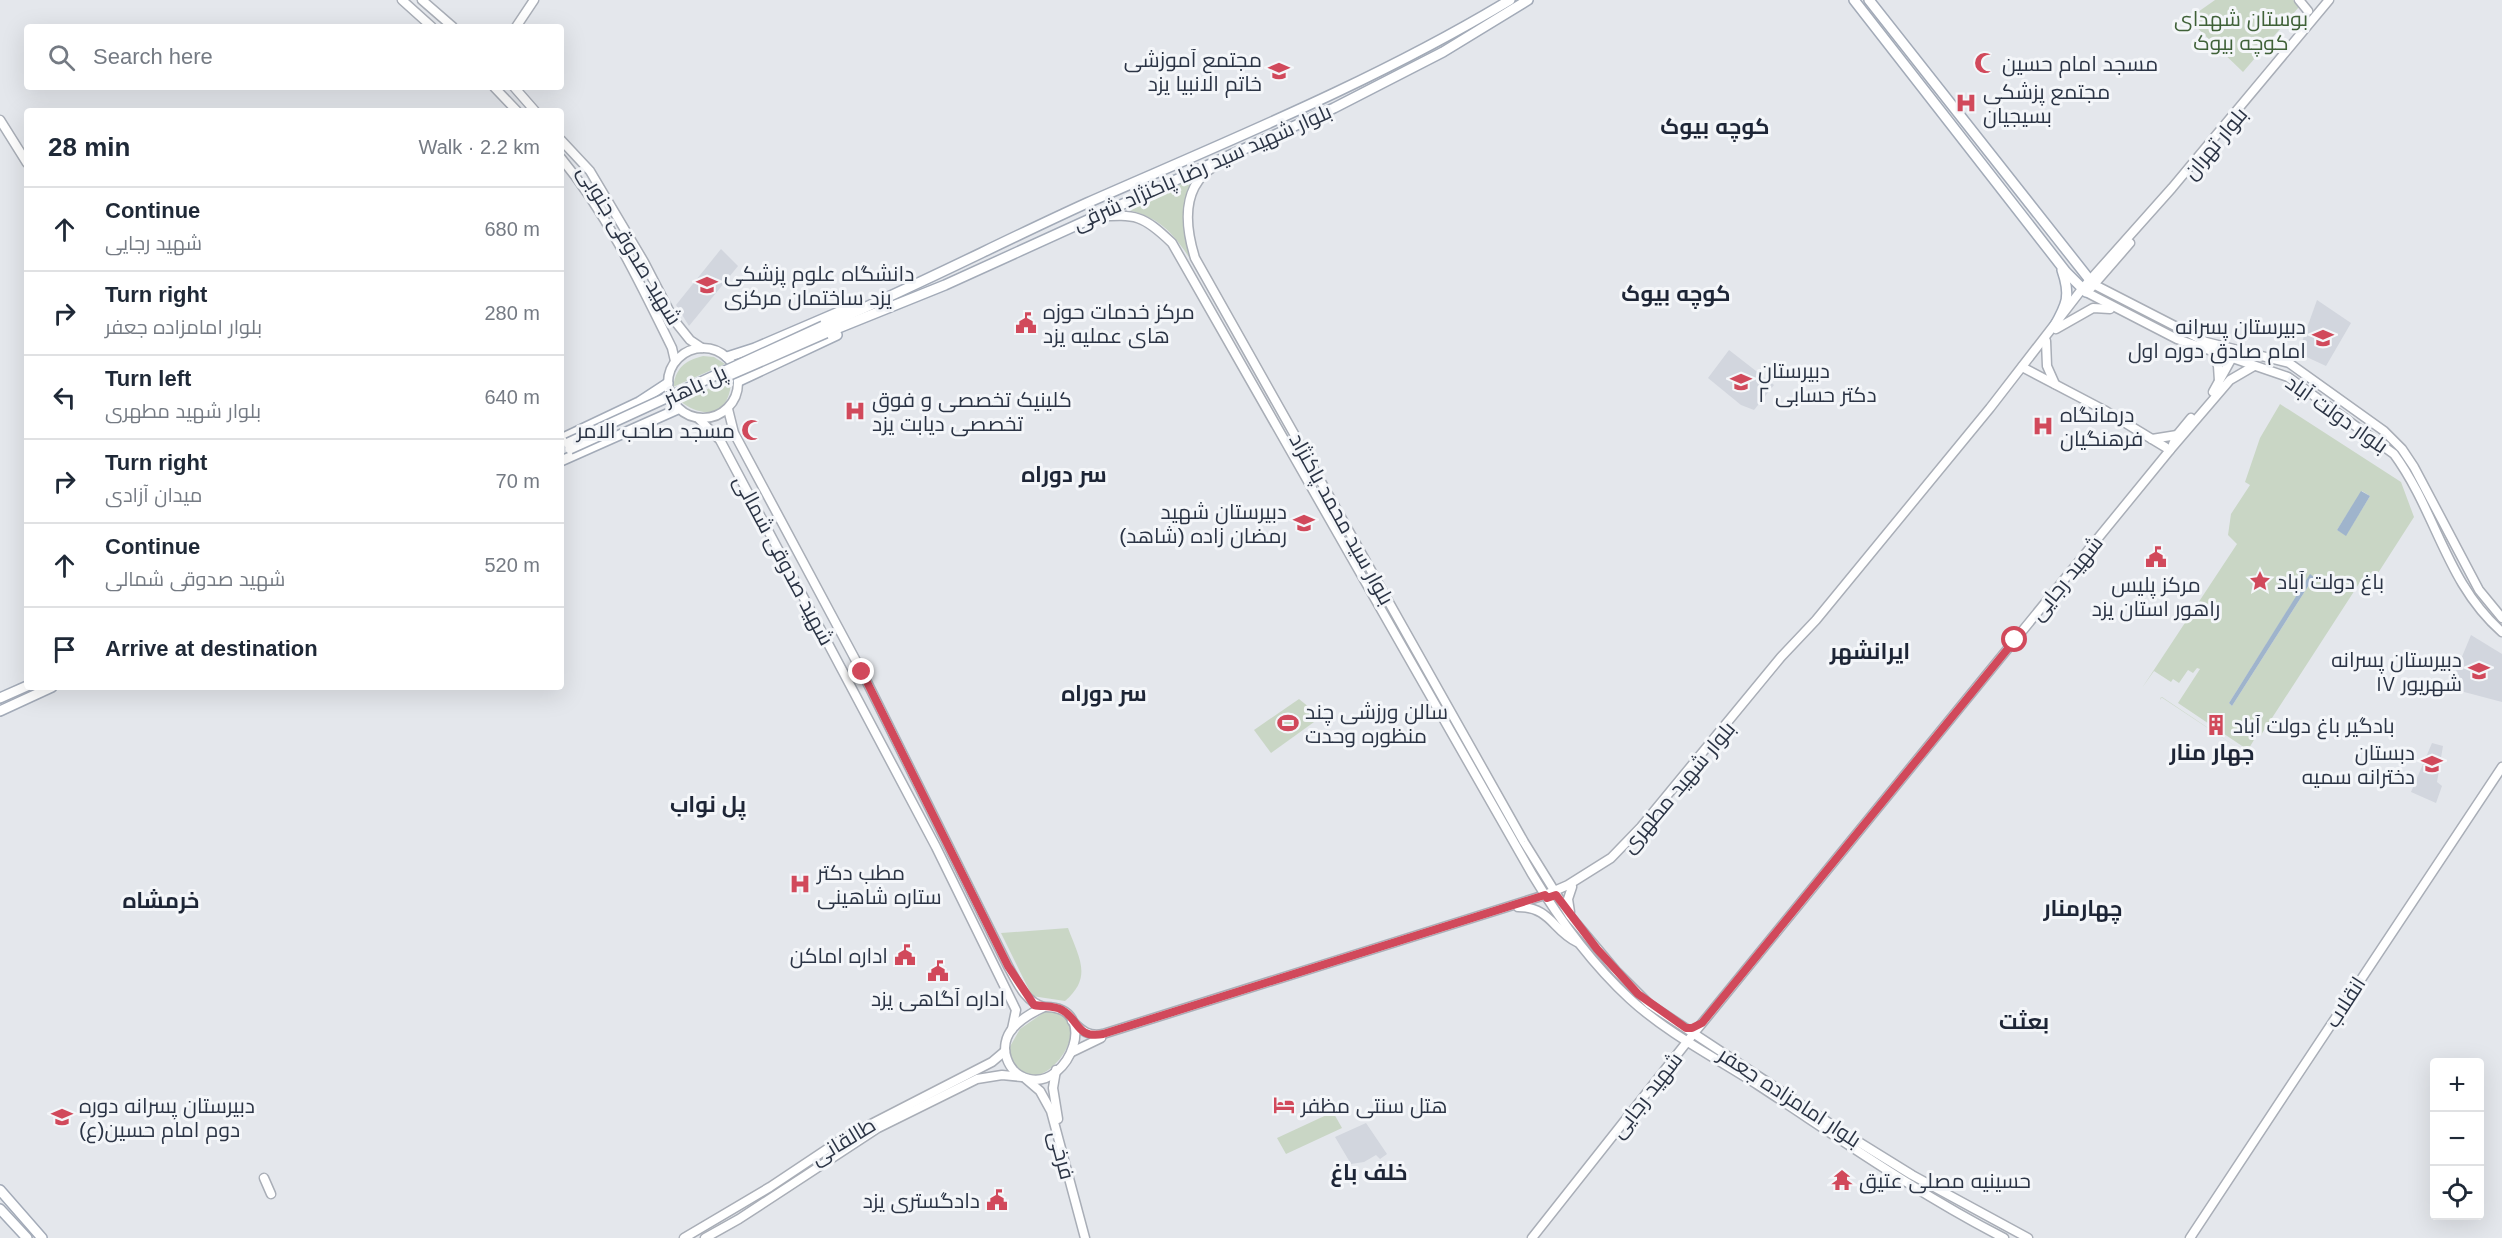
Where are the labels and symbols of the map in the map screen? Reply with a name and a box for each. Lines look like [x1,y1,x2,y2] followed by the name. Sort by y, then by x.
[2174,7,2308,57] park label: بوستان شهدای کوچه بیوک
[1124,48,1262,98] place label: مجتمع آموزشی خاتم الانبیا یزد
[1973,51,1997,75] mosque icon: مسجد امام حسین
[2002,52,2158,78] place label: مسجد امام حسین
[1267,59,1291,83] school or university icon: مجتمع آموزشی خاتم الانبیا یزد
[1983,80,2110,129] place label: مجتمع پزشکی بسیجیان
[1954,91,1978,115] hospital icon: مجتمع پزشکی بسیجیان
[1069,99,1336,237] street label: بلوار شهید سید رضا پاکنژاد شرقی
[2178,102,2253,185] street label: بلوار تهران
[1660,114,1770,142] district label: کوچه بیوک
[572,161,687,330] street label: شهید صدوقی جنوبی
[724,262,914,311] place label: دانشگاه علوم پزشکی یزد ساختمان مرکزی
[695,273,719,297] school or university icon: دانشگاه علوم پزشکی یزد ساختمان مرکزی
[1621,281,1731,309] district label: کوچه بیوک
[1043,300,1195,349] place label: مرکز خدمات حوزه های عملیه یزد
[1014,311,1038,335] public building icon: مرکز خدمات حوزه های عملیه یزد
[2128,315,2306,365] place label: دبیرستان پسرانه امام صادق دوره اول
[2311,326,2335,350] school or university icon: دبیرستان پسرانه امام صادق دوره اول
[1758,359,1877,408] place label: دبیرستان دکتر حسابی ۲
[659,360,732,413] street label: پل باهنر
[1729,370,1753,394] school or university icon: دبیرستان دکتر حسابی ۲
[2281,370,2392,458] street label: بلوار دولت آباد
[872,388,1072,437] place label: کلینیک تخصصی و فوق تخصصی دیابت یزد
[843,399,867,423] hospital icon: کلینیک تخصصی و فوق تخصصی دیابت یزد
[2060,403,2143,452] place label: درمانگاه فرهنگیان
[2031,414,2055,438] hospital icon: درمانگاه فرهنگیان
[740,418,764,442] mosque icon: مسجد صاحب الامر
[576,419,735,443] place label: مسجد صاحب الامر
[1283,429,1399,610] street label: بلوار سید محمد پاکنژاد
[1021,462,1107,488] district label: سر دوراه
[728,471,839,650] street label: شهید صدوقی شمالی
[1119,500,1287,549] place label: دبیرستان شهید رمضان زاده (شاهد)
[1292,511,1316,535] school or university icon: دبیرستان شهید رمضان زاده (شاهد)
[2025,531,2109,626] street label: شهید رجایی
[2144,545,2168,569] public building icon: مرکز پلیس راهور استان یزد
[2248,569,2272,593] place icon: باغ دولت آباد
[2277,570,2384,596] place label: باغ دولت آباد
[2092,573,2220,622] place label: مرکز پلیس راهور استان یزد
[2001,626,2027,652] route start
[1829,639,1910,665] district label: ایرانشهر
[2331,648,2462,697] place label: دبیرستان پسرانه ۱۷ شهریور
[848,658,874,684] route end
[2467,659,2491,683] school or university icon: دبیرستان پسرانه ۱۷ شهریور
[1061,681,1147,707] district label: سر دوراه
[1305,700,1448,748] place label: سالن ورزشی چند منظوره وحدت
[1276,711,1300,735] sports icon: سالن ورزشی چند منظوره وحدت
[2204,713,2228,737] building icon: بادگیر باغ دولت آباد
[2233,714,2395,740] place label: بادگیر باغ دولت آباد
[1617,717,1741,858] street label: بلوار شهید مطهری
[2168,740,2255,766] district label: جهار منار
[2302,741,2415,789] place label: دبستان دخترانه سمیه
[2420,752,2444,776] school or university icon: دبستان دخترانه سمیه
[670,792,746,820] district label: پل نواب
[816,861,942,910] place label: مطب دکتر ستاره شاهینی
[788,872,812,896] hospital icon: مطب دکتر ستاره شاهینی
[122,888,200,914] district label: خرمشاه
[2043,896,2122,924] district label: چهارمنار
[893,943,917,967] public building icon: اداره اماکن
[790,944,888,969] place label: اداره اماکن
[926,959,950,983] public building icon: اداره آگاهی یزد
[2320,973,2370,1031] street label: انقلاب
[871,987,1005,1012] place label: اداره آگاهی یزد
[1999,1009,2049,1034] district label: بعثت
[1713,1042,1865,1152] street label: بلوار امامزاده جعفر
[1606,1048,1688,1144] street label: شهید رجایی
[1272,1093,1296,1117] hotel icon: هتل سنتی مظفر
[79,1094,255,1144] place label: دبیرستان پسرانه دوره دوم امام حسین(ع)
[1300,1094,1447,1119] place label: هتل سنتی مظفر
[50,1105,74,1129] school or university icon: دبیرستان پسرانه دوره دوم امام حسین(ع)
[806,1113,881,1171] street label: طالقانی
[1043,1128,1079,1182] street label: فرخی
[1330,1160,1408,1187] district label: خلف باغ
[1830,1168,1854,1192] temple icon: حسینیه مصلی عتیق
[1859,1169,2031,1194] place label: حسینیه مصلی عتیق
[985,1188,1009,1212] public building icon: دادگستری یزد
[863,1189,980,1214] place label: دادگستری یزد

